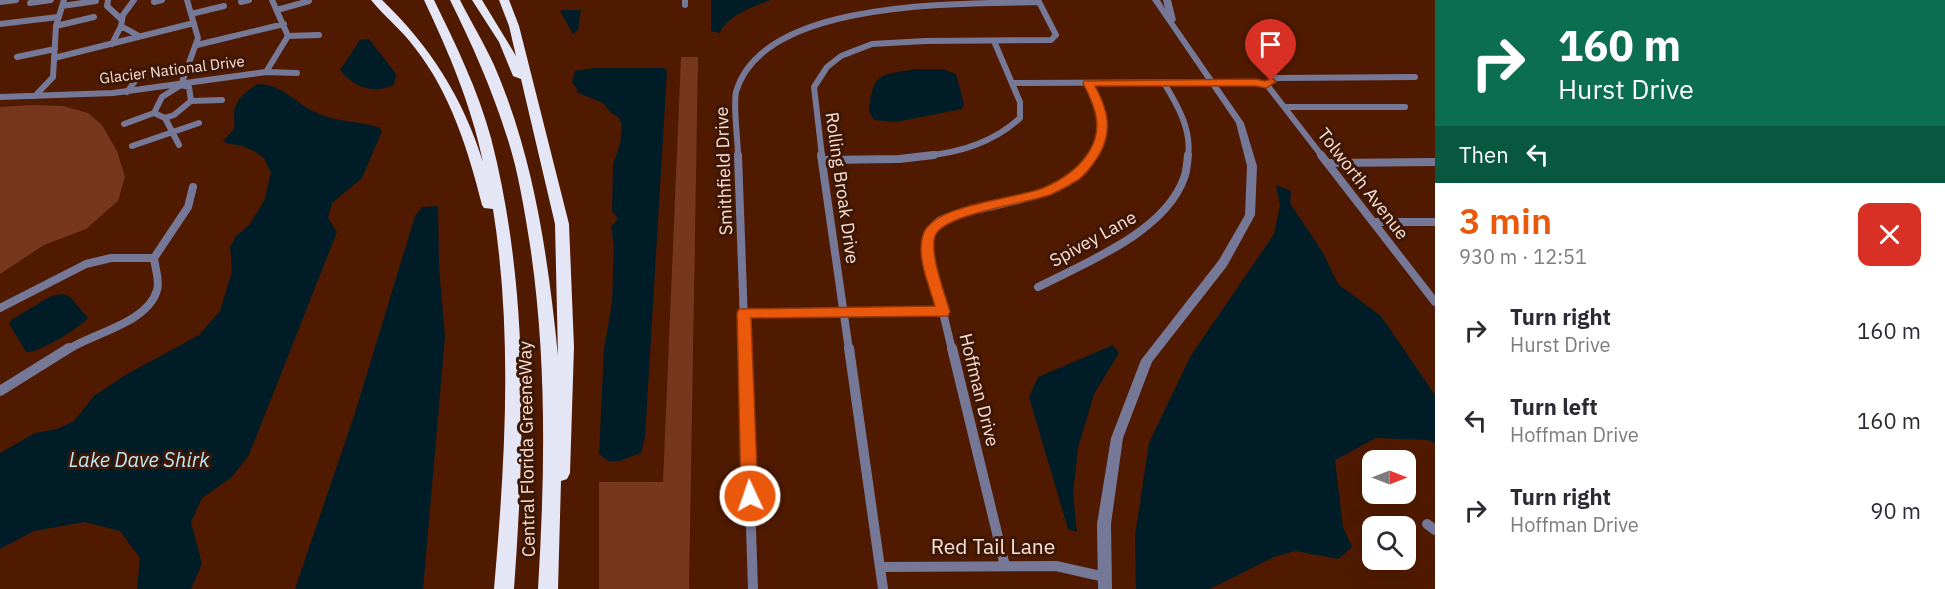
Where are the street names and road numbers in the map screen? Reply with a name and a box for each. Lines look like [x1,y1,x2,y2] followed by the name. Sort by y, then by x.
[98,51,246,88] street label: Glacier National Drive
[710,106,737,236] street label: Smithfield Drive
[820,111,865,265] street label: Rolling Broak Drive
[1313,123,1414,244] street label: Tolworth Avenue
[1045,205,1140,272] street label: Spivey Lane
[954,331,1005,449] street label: Hoffman Drive
[513,341,540,557] street label: Central Florida GreeneWay
[931,532,1055,560] street label: Red Tail Lane

